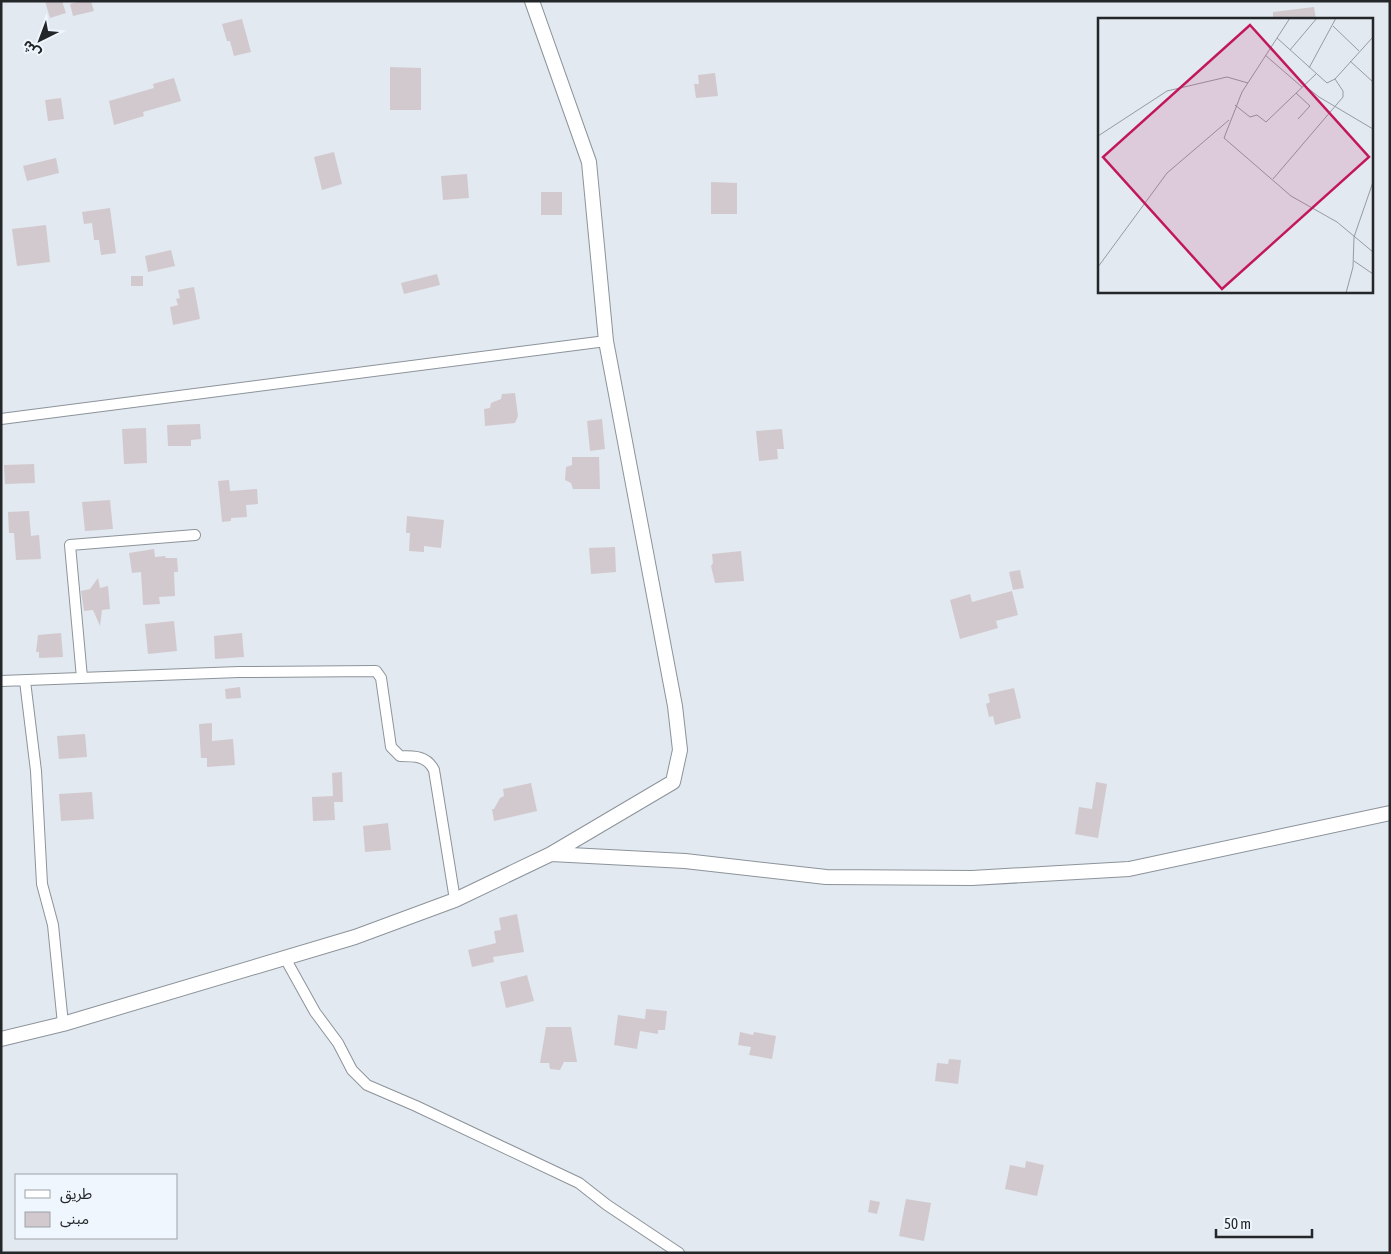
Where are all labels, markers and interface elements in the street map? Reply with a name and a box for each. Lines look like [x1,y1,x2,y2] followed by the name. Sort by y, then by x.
[15,15,65,65] north arrow
[1098,18,1374,292] inset map
[19,37,44,62] text: ش
[15,1174,178,1239] legend
[60,1185,92,1204] text: طريق
[1216,1206,1312,1238] scale bar
[60,1210,89,1228] text: مبنى
[1224,1215,1251,1232] text: 50 m

